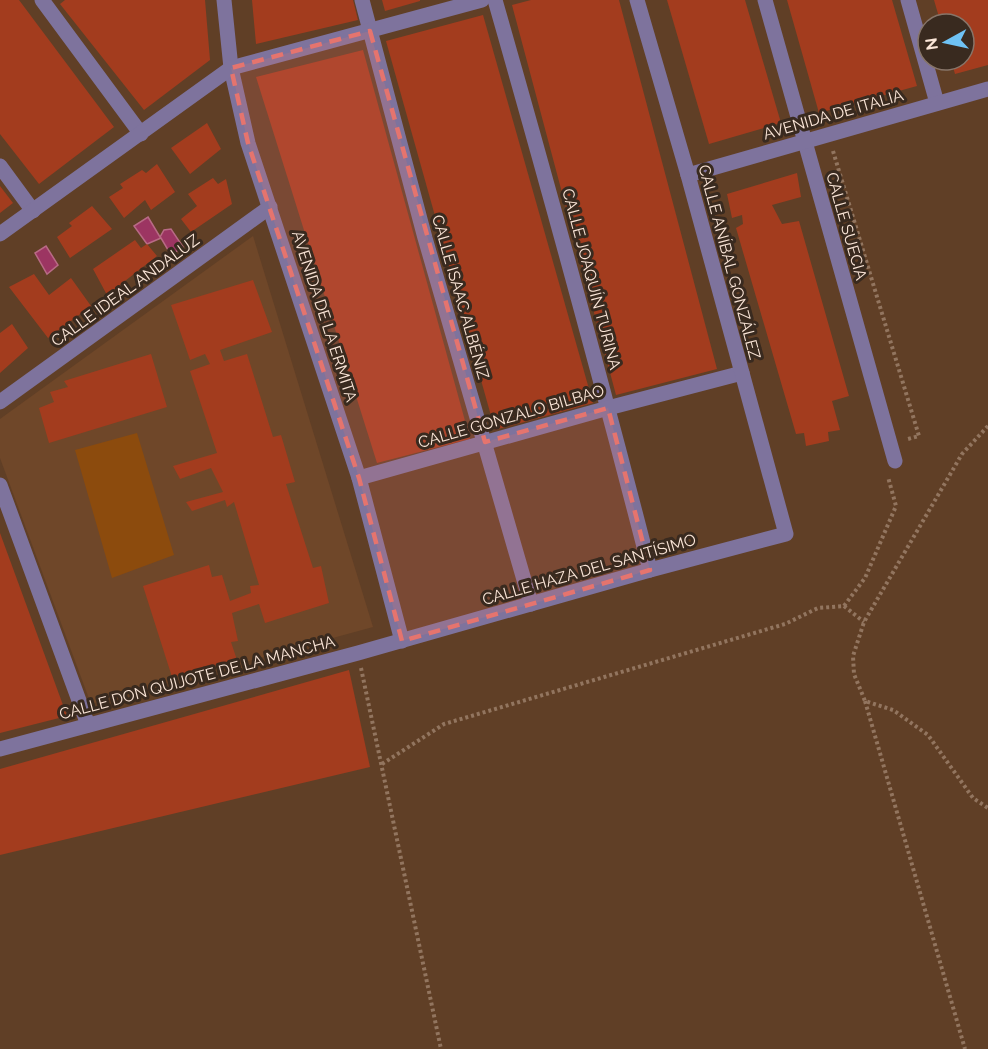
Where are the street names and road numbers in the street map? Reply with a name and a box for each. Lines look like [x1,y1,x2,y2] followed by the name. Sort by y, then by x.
[761,85,906,144] street label: AVENIDA DE ITALIA
[694,162,766,362] street label: CALLE ANÍBAL GONZÁLEZ
[822,170,871,282] street label: CALLE SUECIA
[558,186,626,372] street label: CALLE JOAQUÍN TURINA
[428,212,494,382] street label: CALLE ISAAC ALBÉNIZ
[288,228,361,404] street label: AVENIDA DE LA ERMITA
[47,230,203,351] street label: CALLE IDEAL ANDALUZ
[416,381,606,452] street label: CALLE GONZALO BILBAO
[480,529,698,609] street label: CALLE HAZA DEL SANTÍSIMO
[57,631,337,724] street label: CALLE DON QUIJOTE DE LA MANCHA

